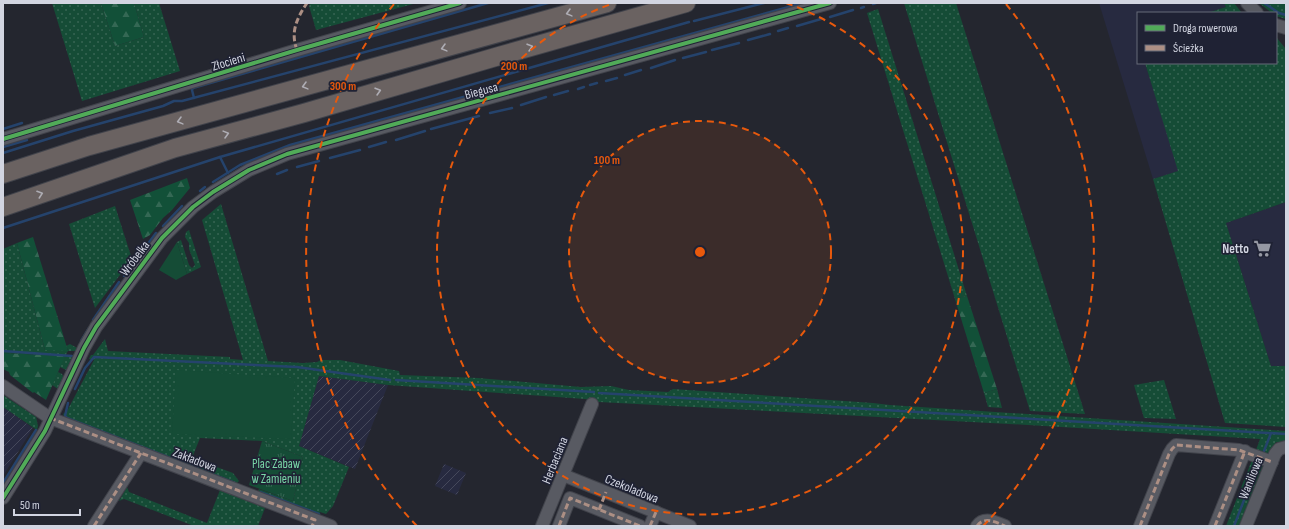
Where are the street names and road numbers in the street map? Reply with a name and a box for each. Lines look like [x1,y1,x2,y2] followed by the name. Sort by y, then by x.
[210,49,247,75] street label: Złocieni
[463,79,500,103] street label: Biegusa
[116,238,153,279] street label: Wróbelka
[538,435,572,486] street label: Herbaciana
[171,444,219,476] street label: Zakładowa
[1235,455,1267,502] street label: Waniliowa
[602,471,661,507] street label: Czekoladowa

